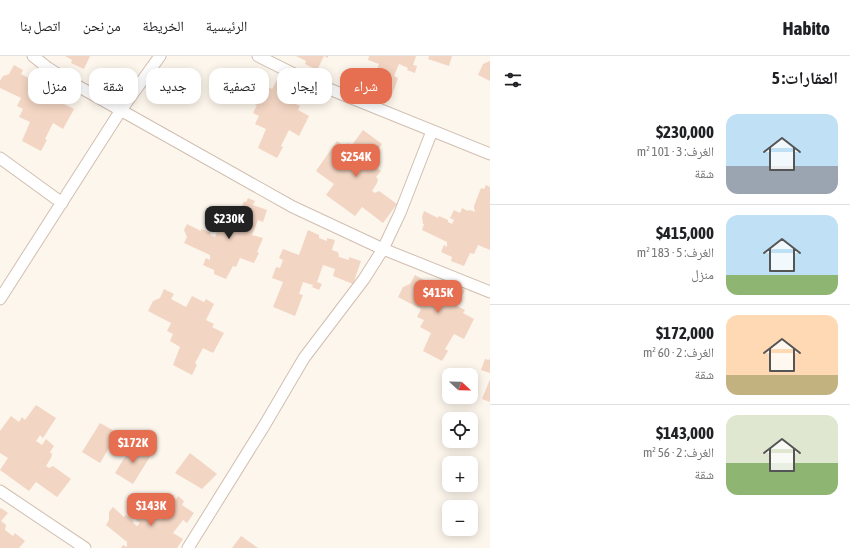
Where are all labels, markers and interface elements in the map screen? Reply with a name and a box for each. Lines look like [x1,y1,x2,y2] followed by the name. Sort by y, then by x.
[783,17,830,39] text: Habito
[20,18,61,34] text: اتصل بنا
[83,18,121,34] text: من نحن
[143,18,184,34] text: الخريطة
[206,18,247,34] text: الرئيسية
[28,68,81,104] chip: منزل
[89,68,138,104] chip: شقة
[146,68,201,104] chip: جديد
[209,68,269,104] chip: تصفية
[277,68,332,104] chip: إيجار
[340,68,392,104] chip: شراء
[772,68,838,88] text: العقارات: 5
[502,69,524,91] icon: filters
[656,122,714,142] text: $230,000
[758,130,806,178] icon: home
[328,144,384,178] pin: $254K
[637,144,714,159] text: الغرف: 3 · 101 m²
[341,149,371,164] text: $254K
[695,166,714,181] text: شقة
[201,206,257,240] pin: $230K
[214,211,244,226] text: $230K
[656,223,714,243] text: $415,000
[758,231,806,279] icon: home
[637,245,714,260] text: الغرف: 5 · 183 m²
[691,267,714,282] text: منزل
[410,280,466,314] pin: $415K
[423,285,453,300] text: $415K
[656,323,714,343] text: $172,000
[758,331,806,379] icon: home
[643,345,714,360] text: الغرف: 2 · 60 m²
[695,367,714,382] text: شقة
[442,368,478,404] north arrow
[442,368,478,536] map controls
[442,412,478,448] button: locate
[656,423,714,443] text: $143,000
[105,430,161,464] pin: $172K
[758,431,806,479] icon: home
[118,435,148,450] text: $172K
[643,445,714,460] text: الغرف: 2 · 56 m²
[442,456,478,492] button: +
[695,467,714,482] text: شقة
[123,493,179,527] pin: $143K
[136,498,166,513] text: $143K
[442,500,478,536] button: −

